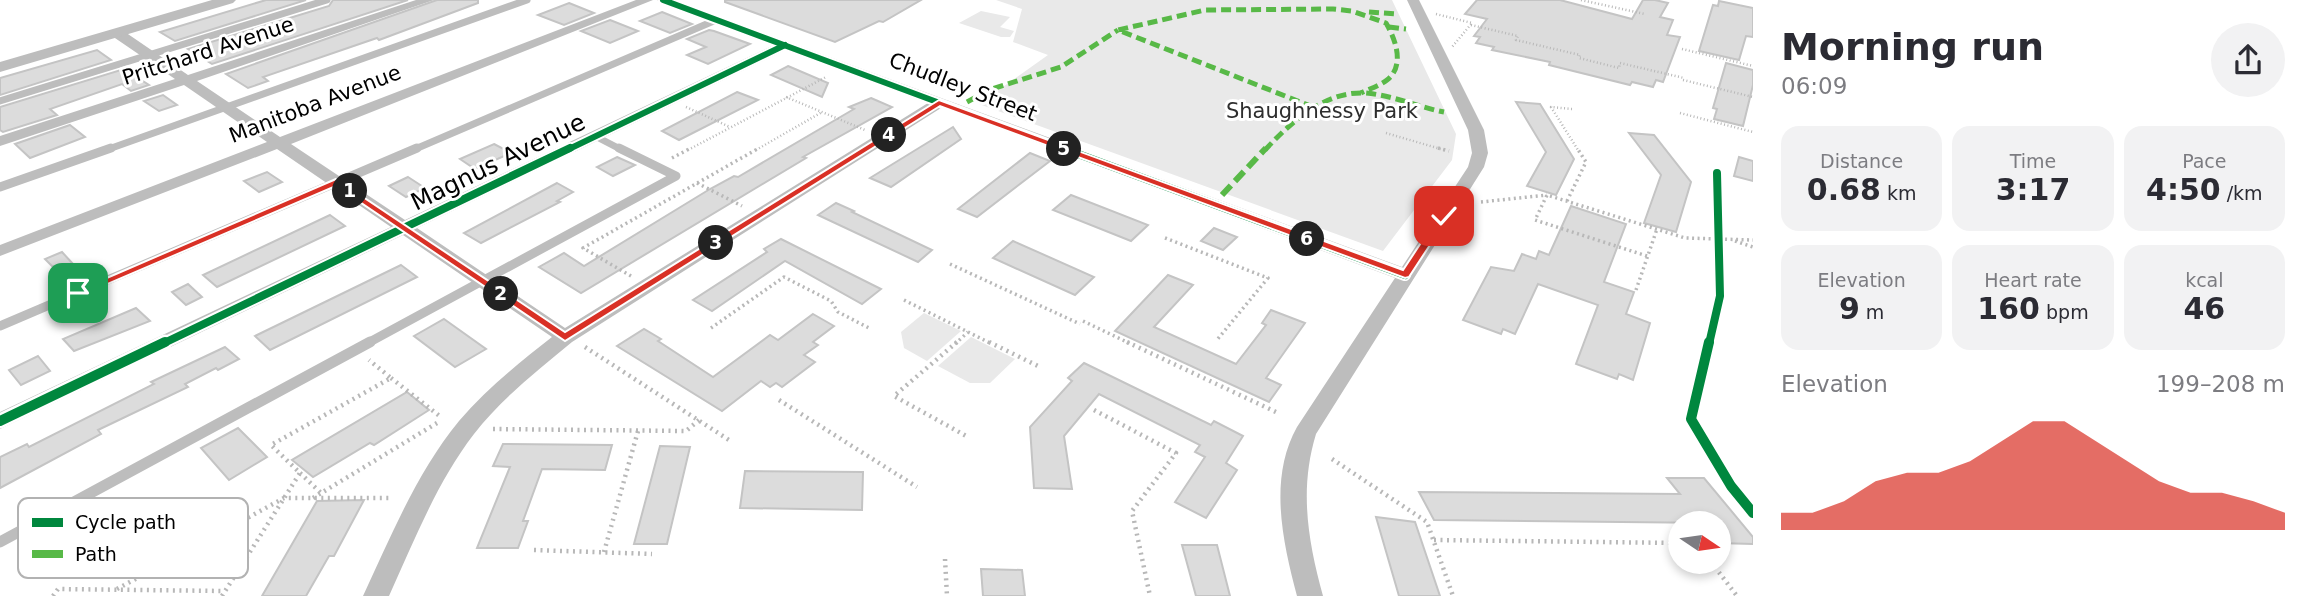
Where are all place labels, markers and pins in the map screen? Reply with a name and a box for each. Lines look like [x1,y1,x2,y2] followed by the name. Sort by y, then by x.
[872,118,906,152] pin: 4
[1046,132,1082,166] pin: 5
[332,174,368,208] pin: 1
[1414,186,1474,246] pin
[1290,222,1324,256] pin: 6
[698,226,734,260] pin: 3
[48,263,108,323] pin
[484,276,518,312] pin: 2

